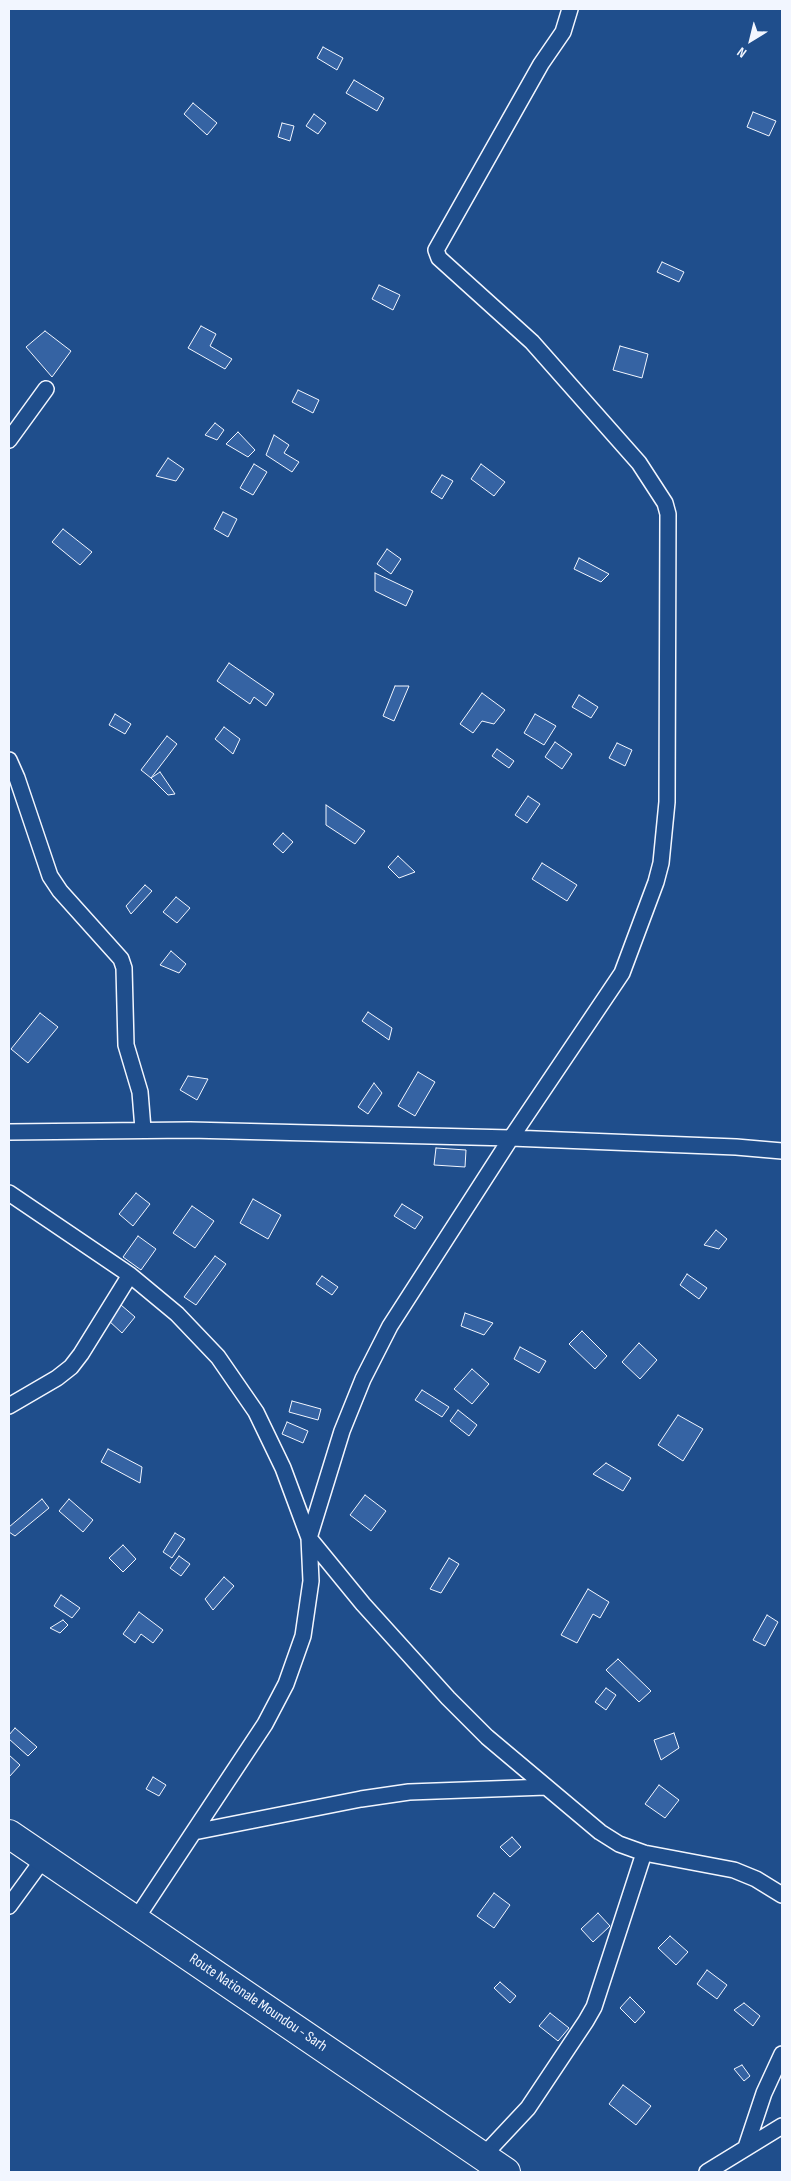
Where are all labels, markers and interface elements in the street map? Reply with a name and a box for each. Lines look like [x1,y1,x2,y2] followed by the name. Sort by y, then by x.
[726,15,776,65] north arrow
[734,43,750,62] text: N
[186,1950,330,2056] street label: Route Nationale Moundou - Sarh

